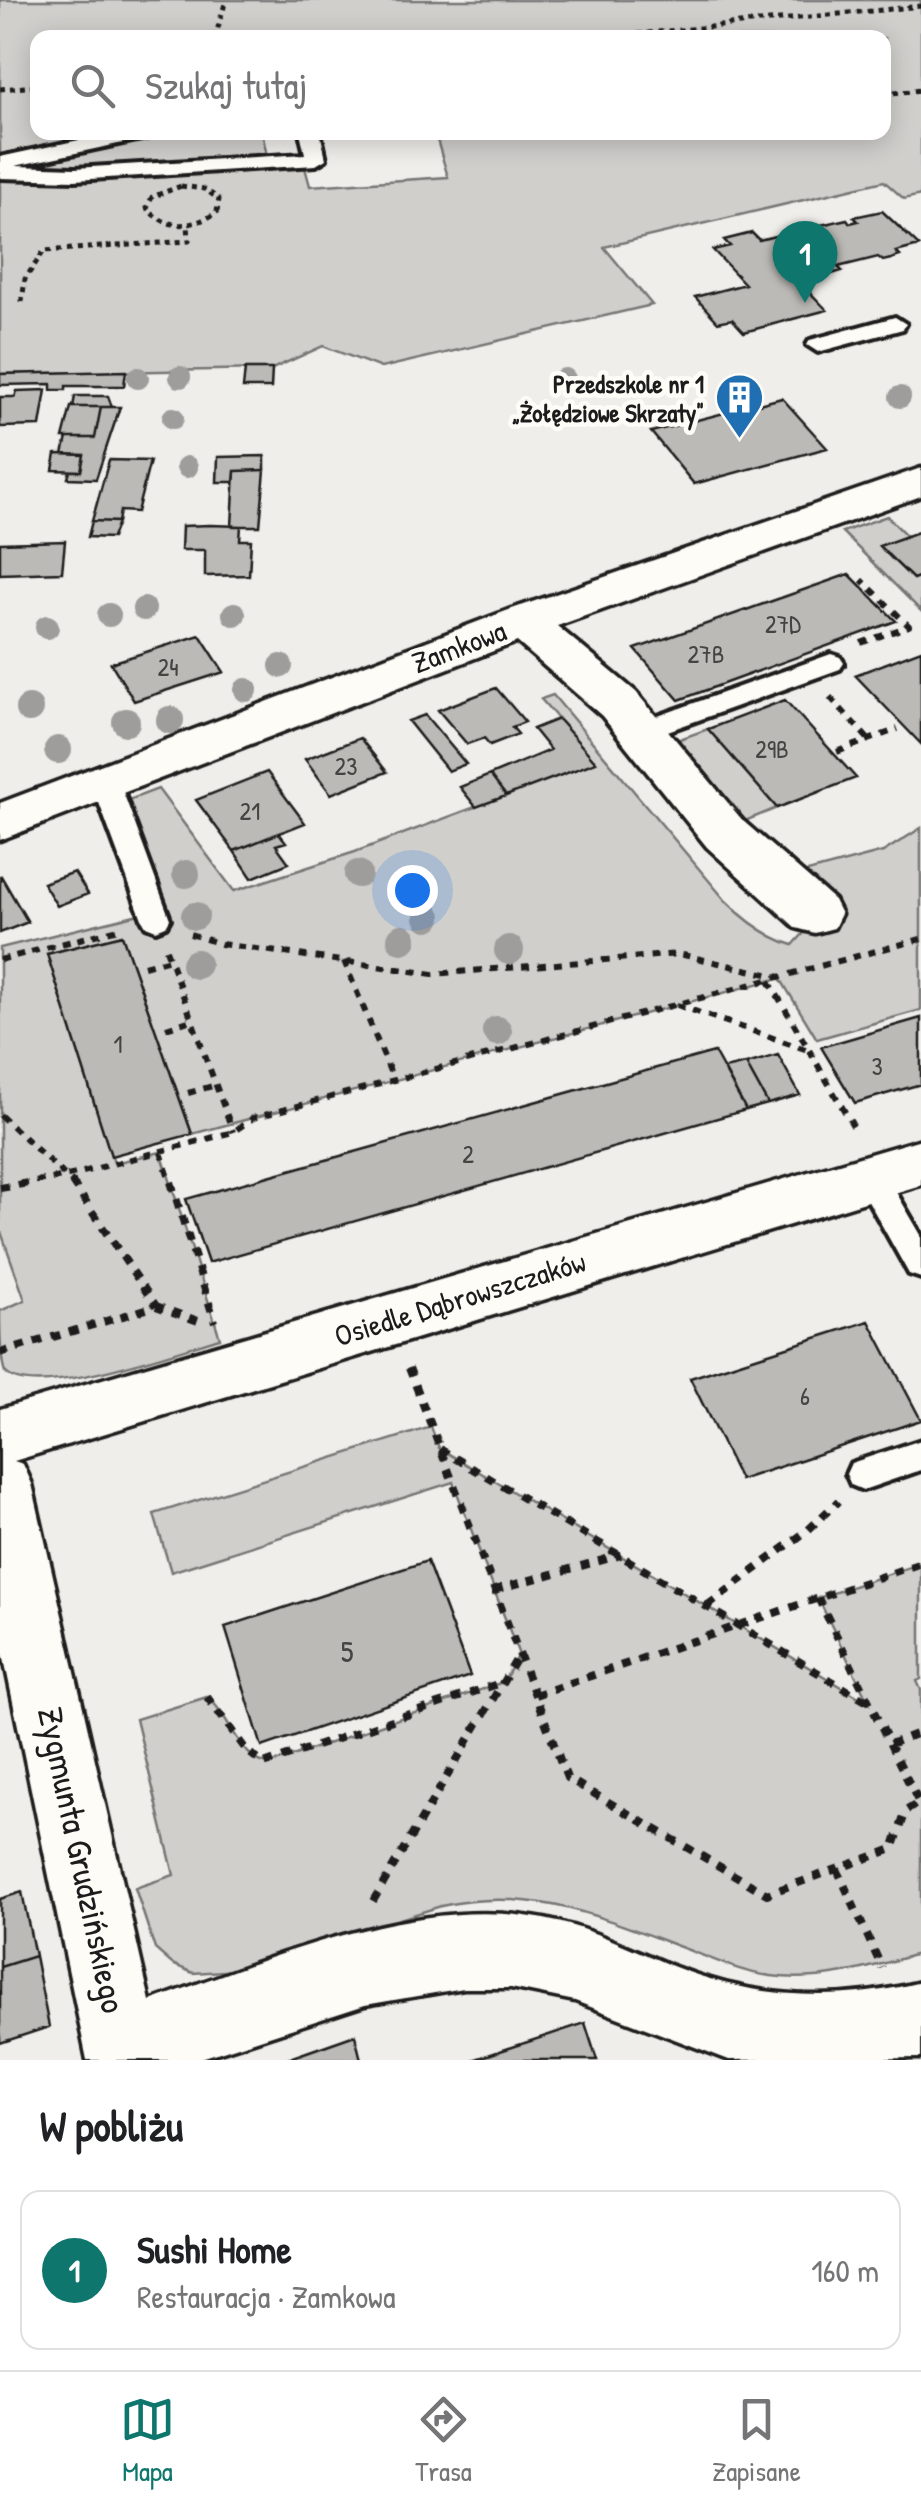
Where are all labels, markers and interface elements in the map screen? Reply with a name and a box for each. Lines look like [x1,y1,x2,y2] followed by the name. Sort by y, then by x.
[30,30,891,140] search box
[65,58,120,113] icon: search
[145,59,307,111] text: Szukaj tutaj
[772,220,838,303] pin: 1
[512,367,704,431] place label: Przedszkole nr 1 „Żołędziowe Skrzaty"
[713,372,765,440] building icon: Przedszkole nr 1 „Żołędziowe Skrzaty"
[765,607,801,641] house number: 27D
[406,610,512,682] street label: Zamkowa
[688,637,724,671] house number: 27B
[157,650,179,684] house number: 24
[755,732,789,766] house number: 29B
[335,749,357,783] house number: 23
[240,794,260,828] house number: 21
[387,865,438,916] your location
[113,1027,123,1061] house number: 1
[871,1049,883,1083] house number: 3
[462,1137,474,1171] house number: 2
[329,1241,590,1355] street label: Osiedle Dąbrowszczaków
[800,1379,810,1413] house number: 6
[341,1631,354,1671] house number: 5
[27,1703,138,2017] street label: Zygmunta Grudzińskiego
[40,2097,183,2154] text: W pobliżu
[137,2223,292,2275] text: Sushi Home
[69,2249,80,2292] text: 1
[811,2249,879,2292] text: 160 m
[137,2275,395,2318] text: Restauracja · Zamkowa
[120,2392,175,2490] tab: Mapa
[415,2392,472,2490] tab: Trasa
[712,2392,801,2490] tab: Zapisane

